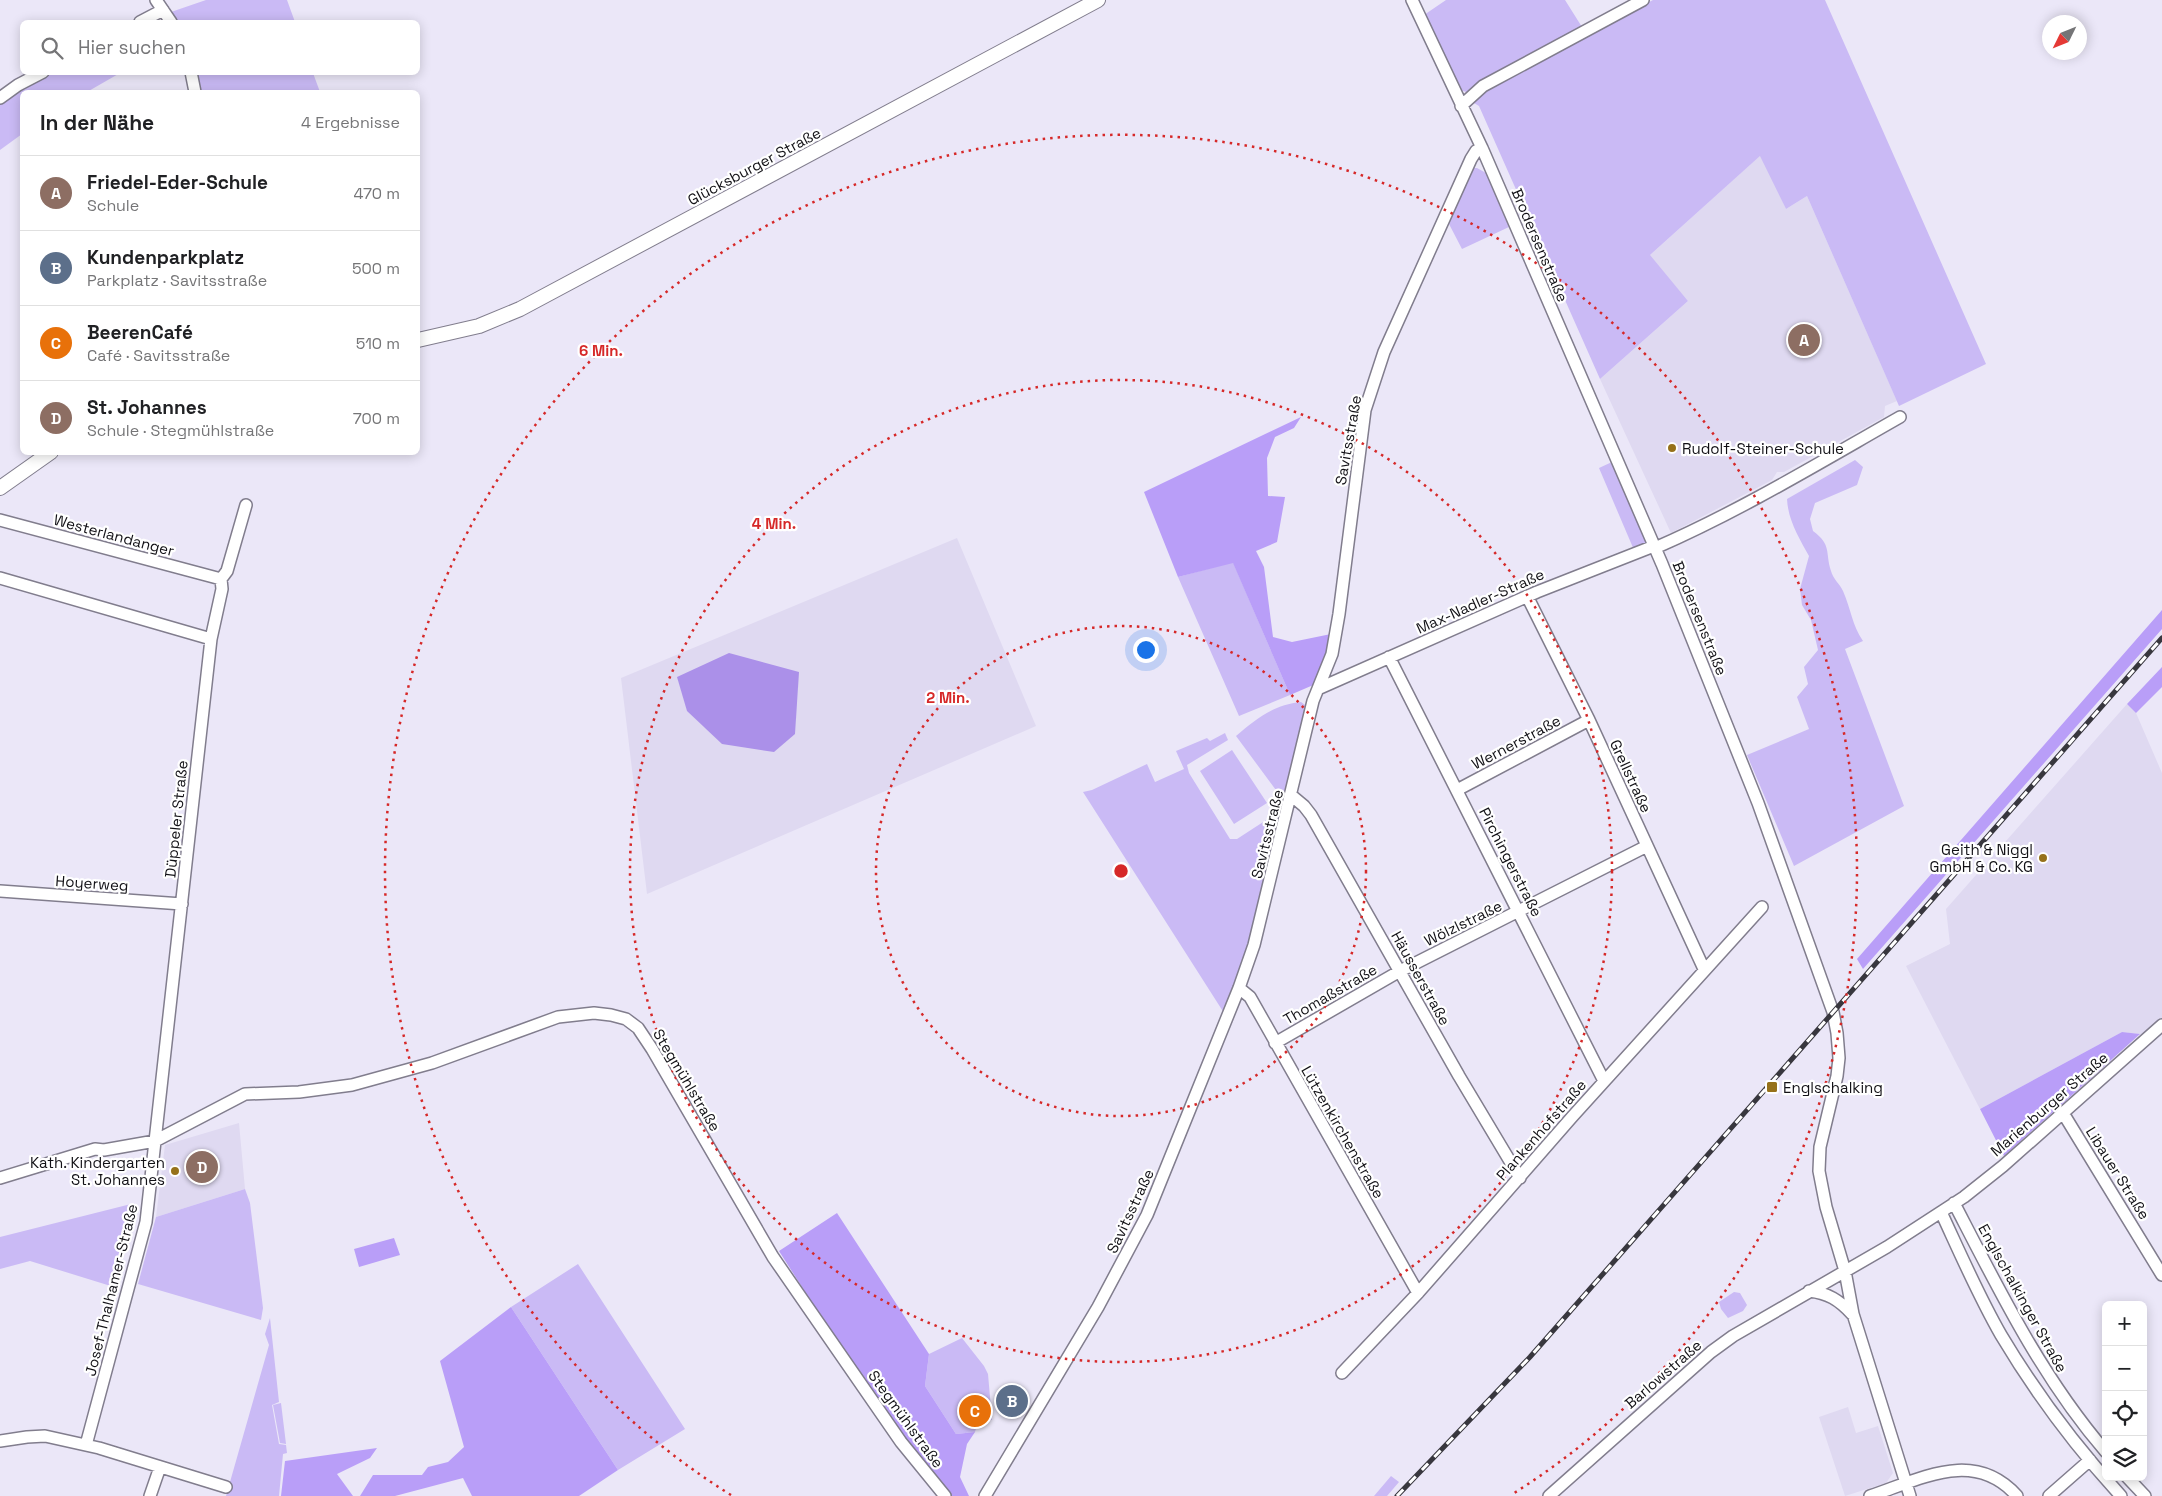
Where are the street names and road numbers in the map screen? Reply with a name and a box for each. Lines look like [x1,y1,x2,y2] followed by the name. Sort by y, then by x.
[684,123,824,209] street label: Glücksburger Straße
[1508,185,1573,305] street label: Brodersenstraße
[1331,393,1365,486] street label: Savitsstraße
[52,510,177,560] street label: Westerlandanger
[1668,558,1732,678] street label: Brodersenstraße
[1413,564,1547,638] street label: Max-Nadler-Straße
[1468,711,1564,773] street label: Wernerstraße
[1606,736,1656,816] street label: Grellstraße
[160,759,192,879] street label: Düppeler Straße
[1247,787,1287,880] street label: Savitsstraße
[1475,804,1547,920] street label: Pirchingerstraße
[55,871,129,895] street label: Hoyerweg
[1421,896,1505,950] street label: Wölzlstraße
[1387,928,1455,1028] street label: Häusserstraße
[1280,959,1380,1029] street label: Thomaßstraße
[649,1025,725,1135] street label: Stegmühlstraße
[1986,1048,2112,1160] street label: Marienburger Straße
[1297,1062,1389,1202] street label: Lützenkirchenstraße
[1492,1075,1590,1185] street label: Plankenhofstraße
[2082,1123,2154,1223] street label: Libauer Straße
[1102,1166,1158,1256] street label: Savitsstraße
[80,1202,142,1378] street label: Josef-Thalhamer-Straße
[1974,1221,2072,1376] street label: Englschalkinger Straße
[1621,1335,1706,1413] street label: Barlowstraße
[864,1366,948,1472] street label: Stegmühlstraße

